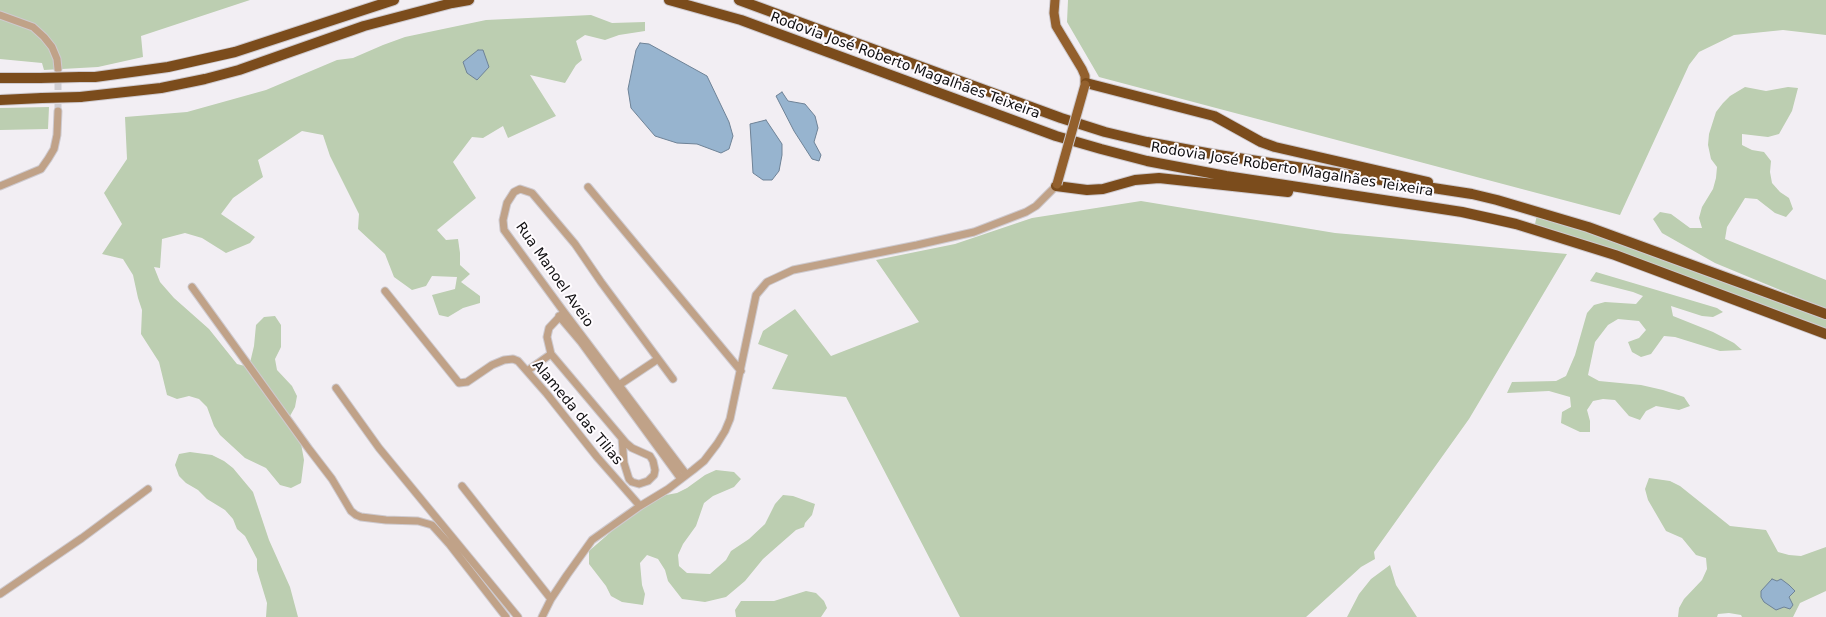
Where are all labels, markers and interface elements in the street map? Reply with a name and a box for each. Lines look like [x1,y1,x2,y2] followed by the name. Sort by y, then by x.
[768,9,1042,123] street label: Rodovia José Roberto Magalhães Teixeira
[1149,139,1435,201] street label: Rodovia José Roberto Magalhães Teixeira
[512,219,596,331] street label: Rua Manoel Aveio
[528,357,626,469] street label: Alameda das Tilias

